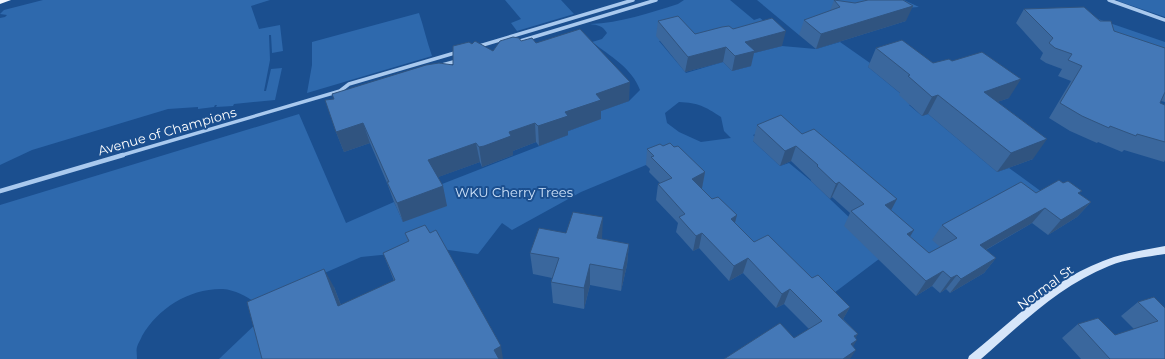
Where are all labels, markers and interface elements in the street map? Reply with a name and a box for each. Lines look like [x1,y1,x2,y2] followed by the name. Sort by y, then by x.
[96,104,238,158] street label: Avenue of Champions
[455,184,573,200] park label: WKU Cherry Trees
[1014,261,1076,313] street label: Normal St

